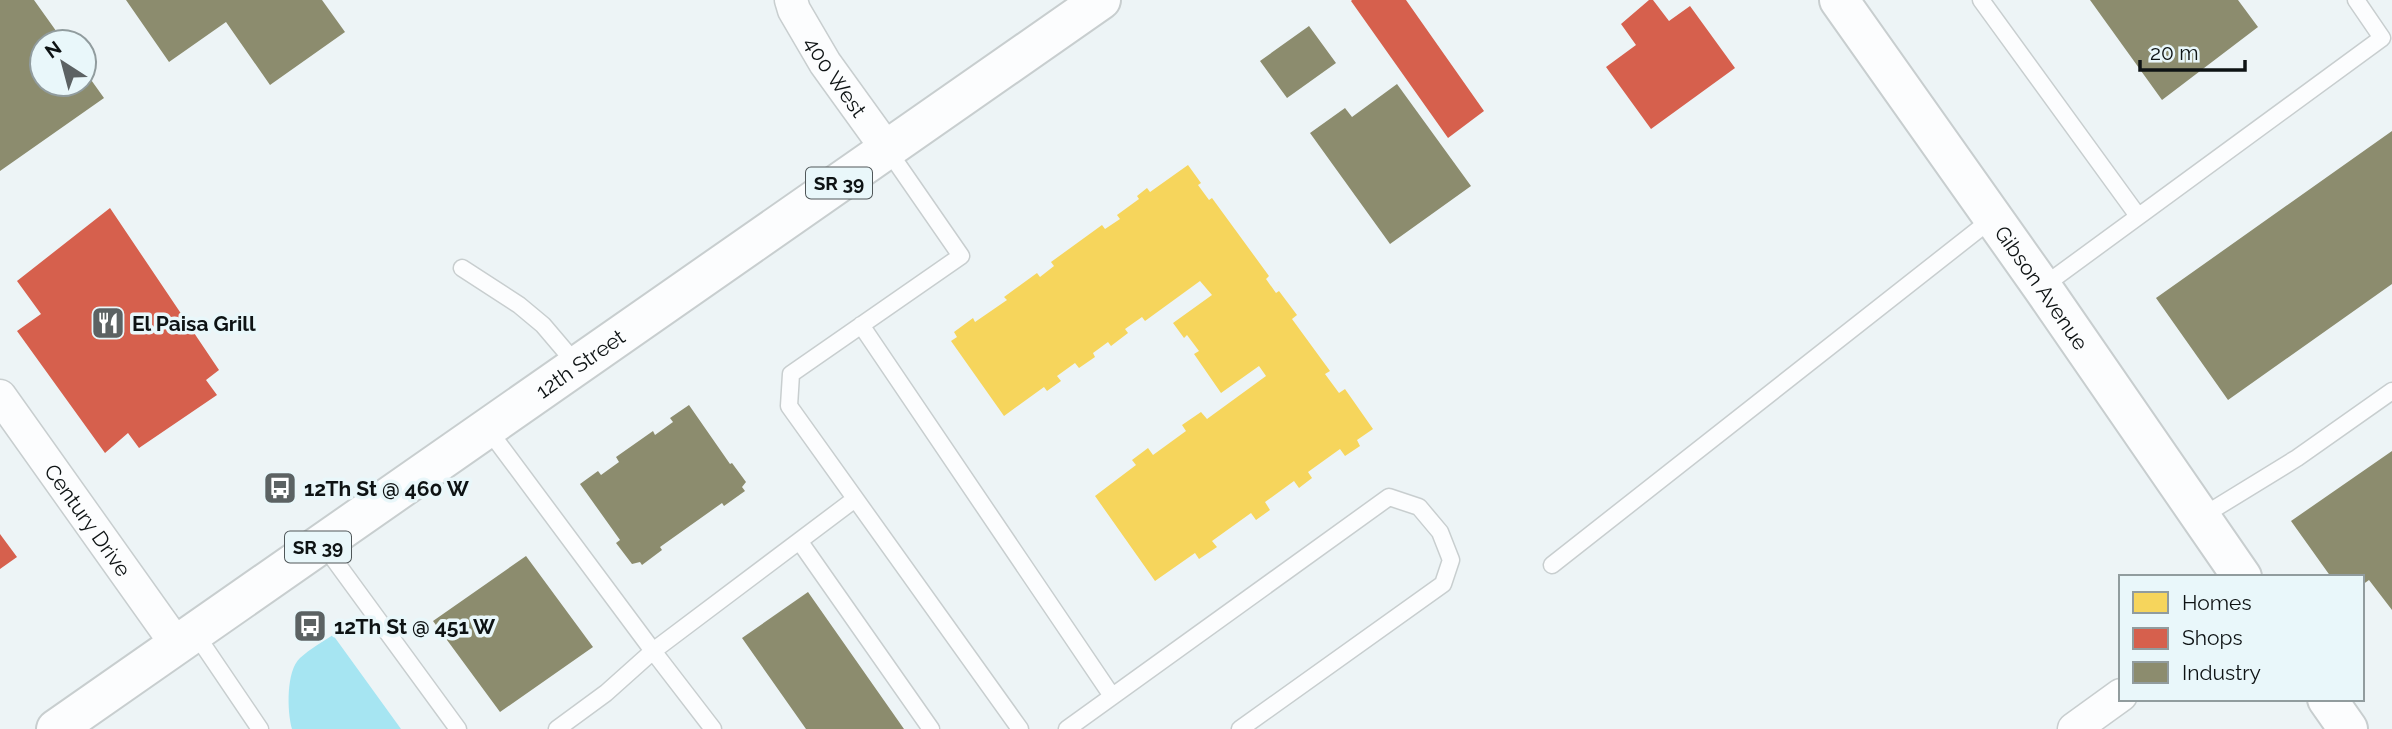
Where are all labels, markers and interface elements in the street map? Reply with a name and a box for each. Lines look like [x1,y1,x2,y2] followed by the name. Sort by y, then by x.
[28,28,98,98] north arrow
[2140,28,2245,72] scale bar
[800,32,872,122] street label: 400 West
[41,36,65,62] text: N
[2150,40,2198,65] text: 20 m
[806,168,872,198] road number: SR 39
[1990,221,2094,355] street label: Gibson Avenue
[89,304,127,342] restaurant icon: El Paisa Grill
[132,311,256,336] place label: El Paisa Grill
[531,324,629,403] street label: 12th Street
[40,459,137,581] street label: Century Drive
[261,469,299,507] bus stop icon: 12Th St @ 460 W
[304,476,470,501] place label: 12Th St @ 460 W
[285,532,351,562] road number: SR 39
[2119,575,2364,701] legend
[2182,590,2252,615] text: Homes
[291,607,329,645] bus stop icon: 12Th St @ 451 W
[334,614,496,639] place label: 12Th St @ 451 W
[2182,625,2243,650] text: Shops
[2182,660,2261,685] text: Industry

